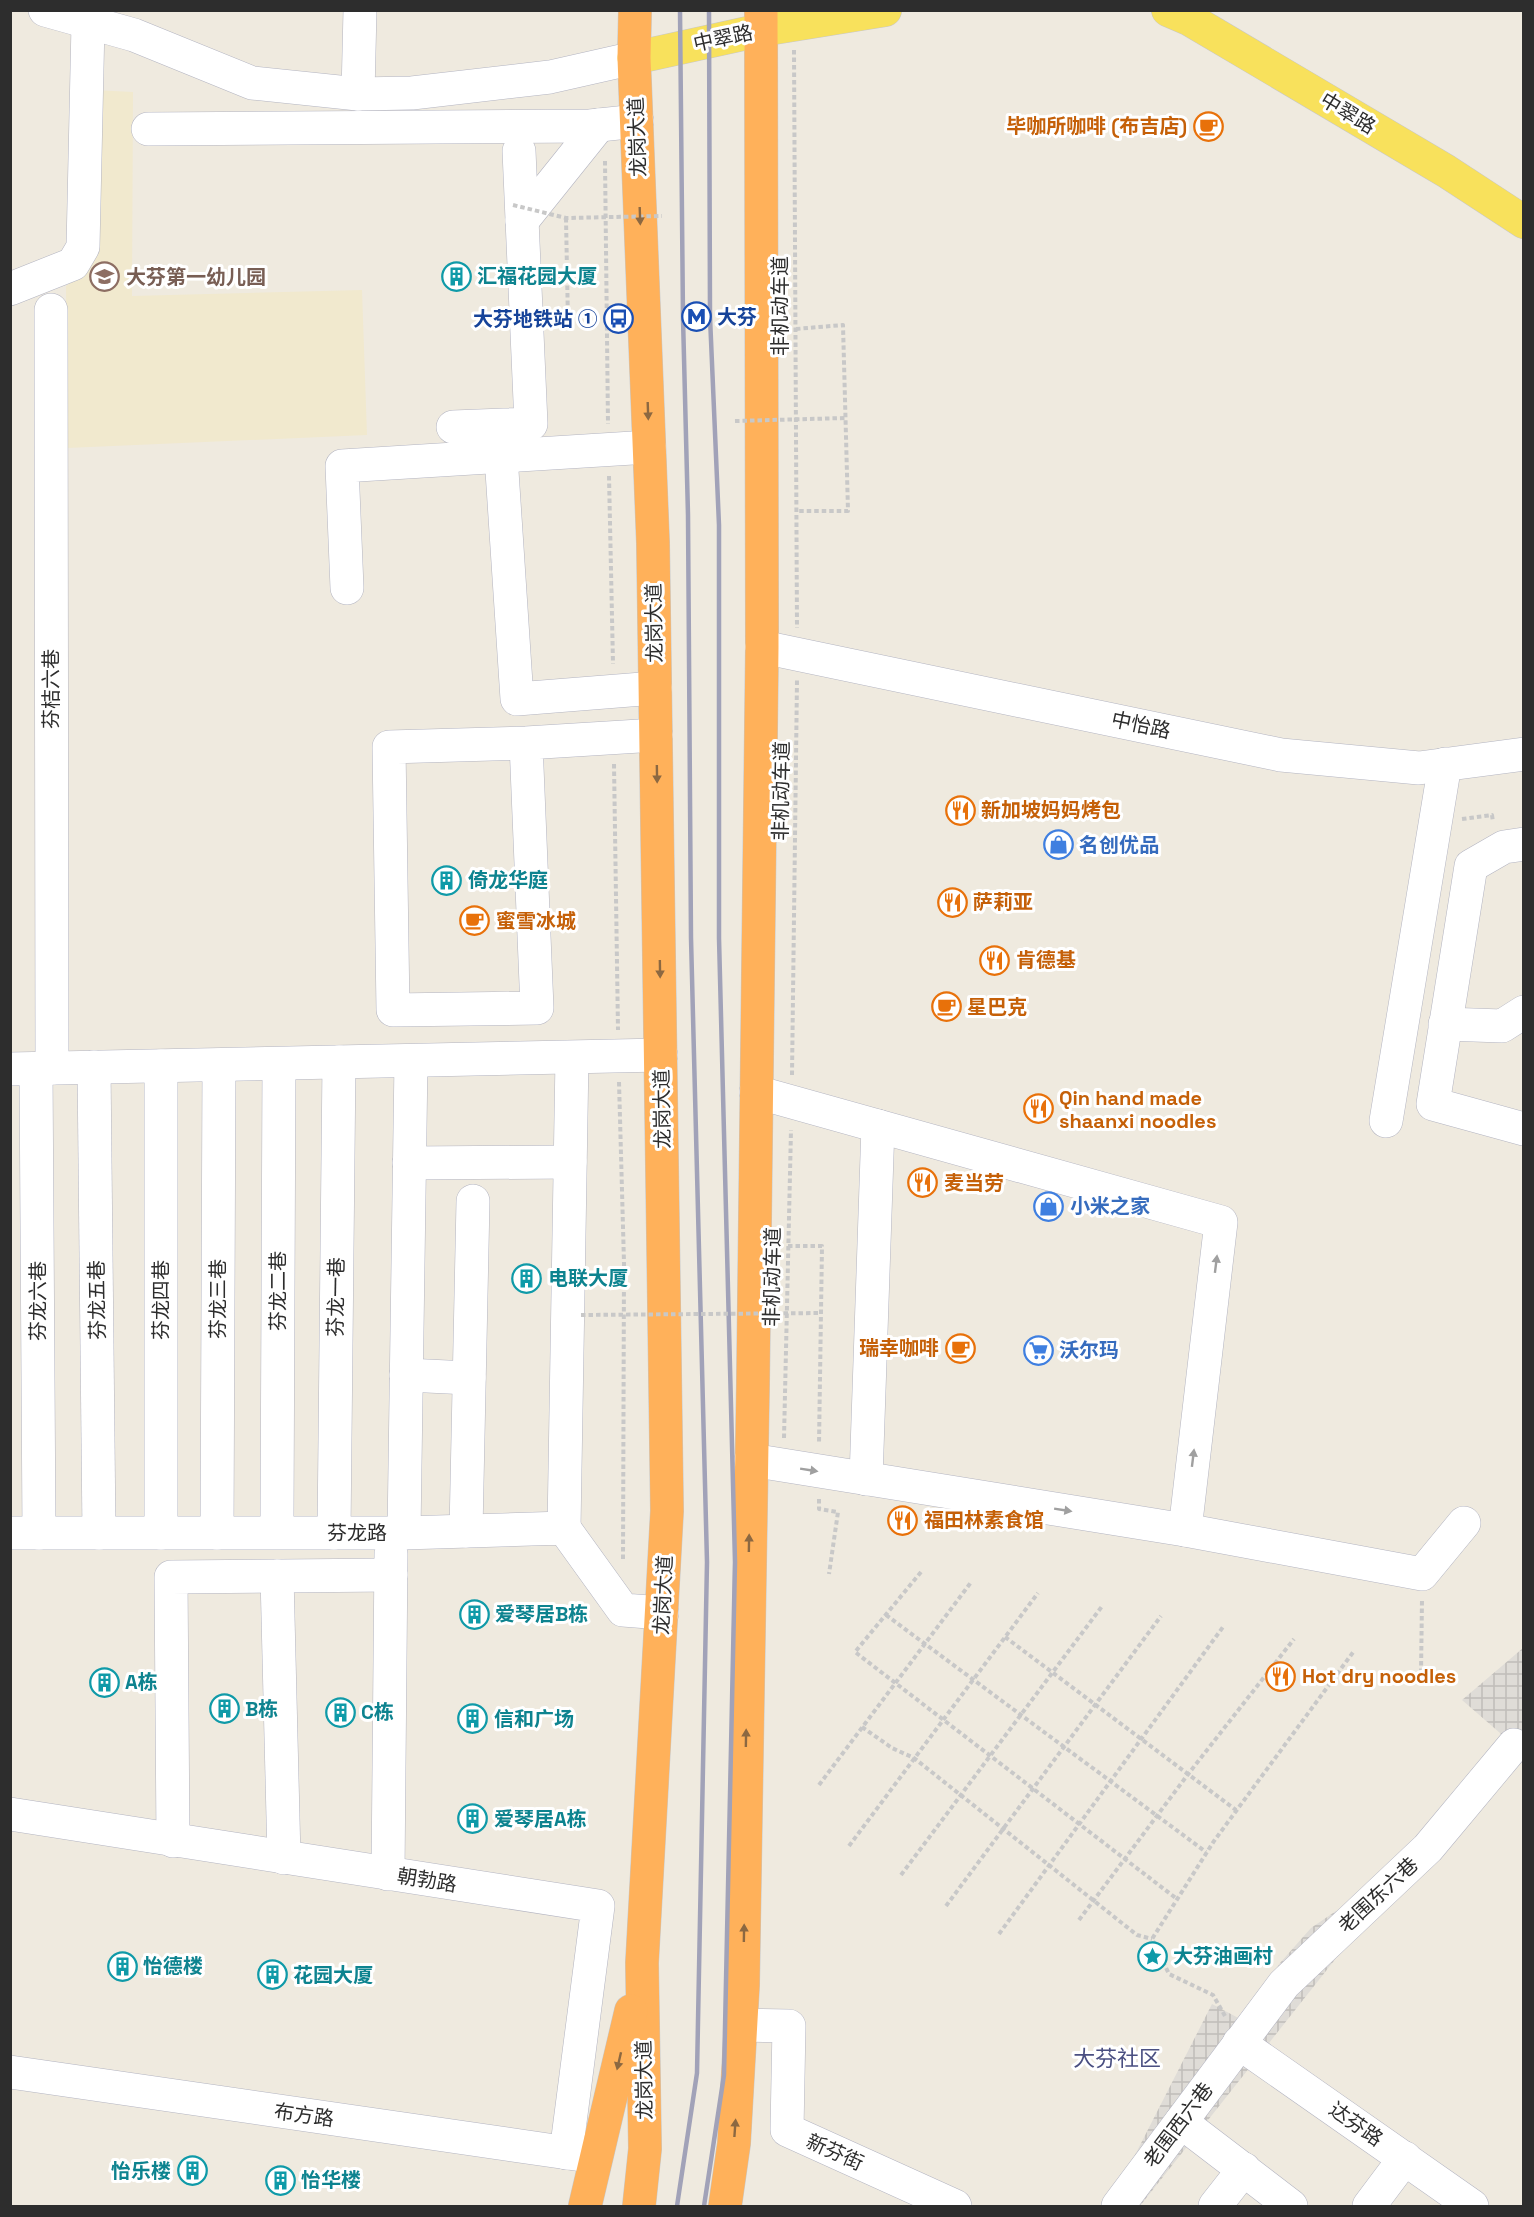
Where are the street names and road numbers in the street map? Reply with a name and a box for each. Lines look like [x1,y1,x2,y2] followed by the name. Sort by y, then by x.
[691,19,755,57] street label: 中翠路
[1316,86,1380,140] street label: 中翠路
[623,97,651,177] street label: 龙岗大道
[767,256,793,356] street label: 非机动车道
[640,583,668,663] street label: 龙岗大道
[38,649,64,729] street label: 芬桔六巷
[1109,706,1173,744] street label: 中怡路
[767,741,795,841] street label: 非机动车道
[648,1069,676,1149] street label: 龙岗大道
[758,1227,786,1327] street label: 非机动车道
[265,1251,291,1331] street label: 芬龙二巷
[322,1257,350,1337] street label: 芬龙一巷
[205,1259,231,1339] street label: 芬龙三巷
[83,1260,111,1340] street label: 芬龙五巷
[148,1260,174,1340] street label: 芬龙四巷
[25,1261,51,1341] street label: 芬龙六巷
[327,1520,387,1546] street label: 芬龙路
[648,1554,678,1636] street label: 龙岗大道
[1333,1851,1423,1939] street label: 老围东六巷
[395,1862,459,1898] street label: 朝勃路
[630,2040,658,2120] street label: 龙岗大道
[1138,2077,1218,2173] street label: 老围西六巷
[1324,2096,1388,2152] street label: 达芬路
[272,2098,336,2132] street label: 布方路
[802,2128,868,2176] street label: 新芬街

